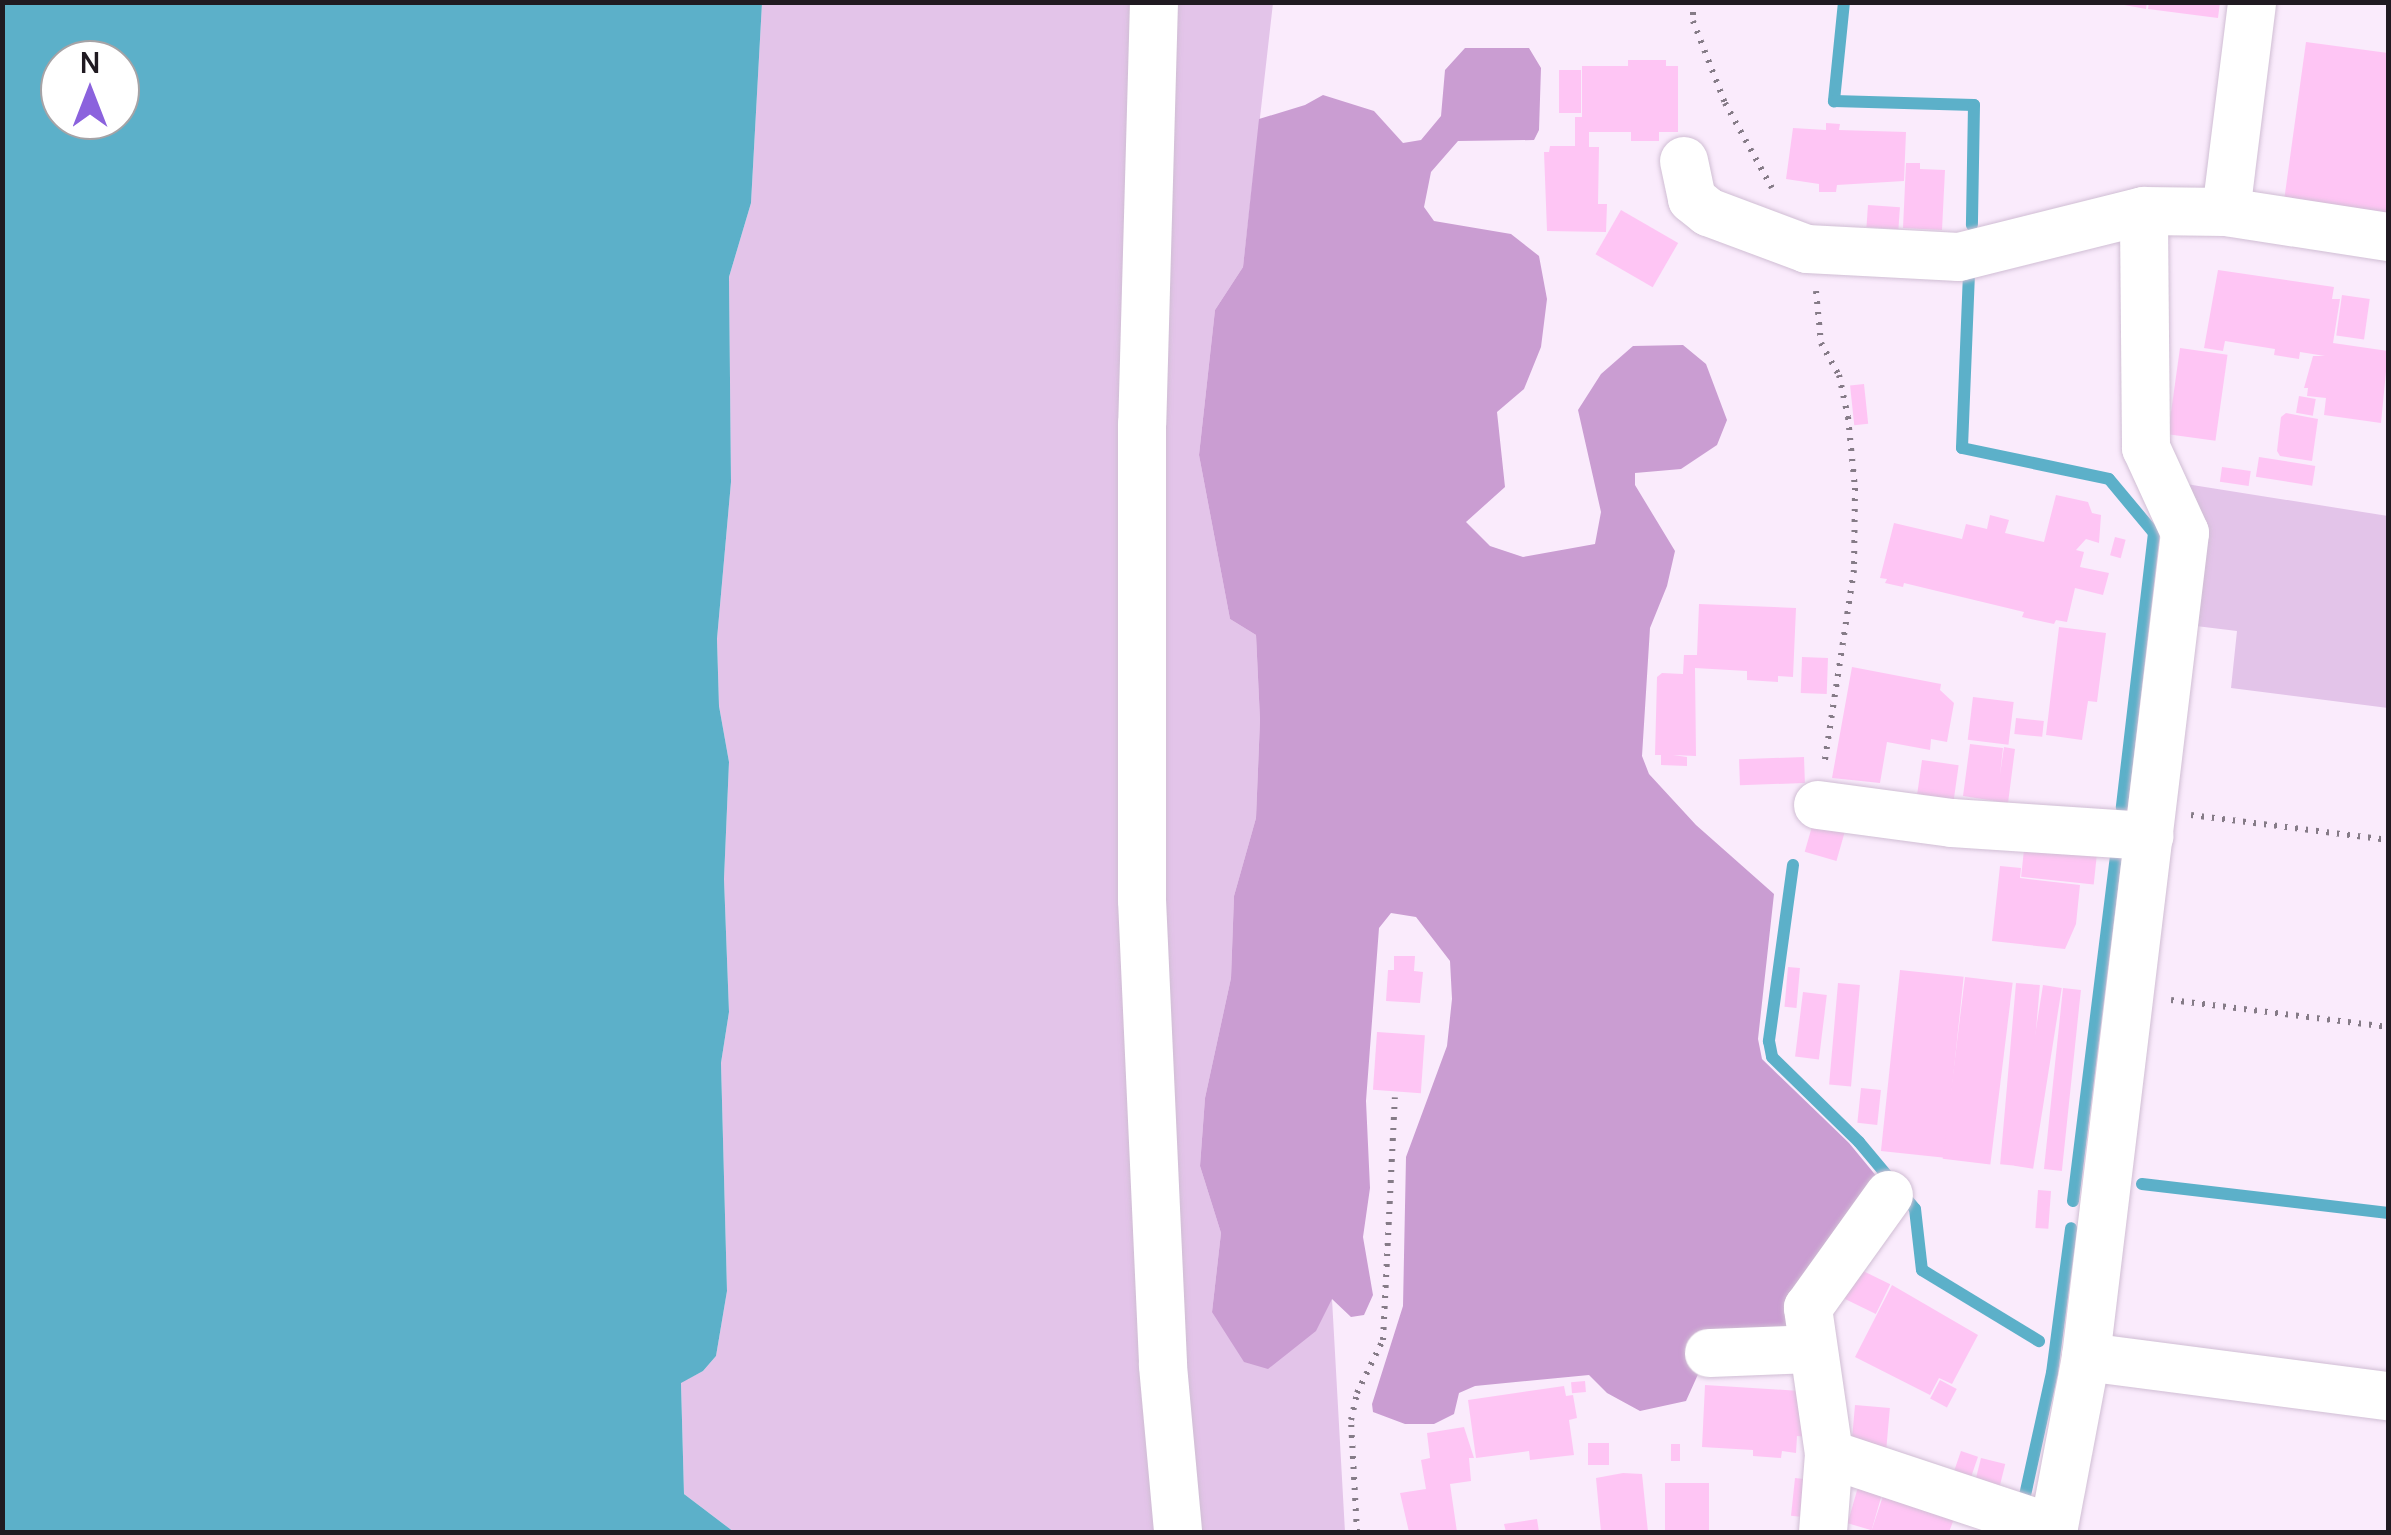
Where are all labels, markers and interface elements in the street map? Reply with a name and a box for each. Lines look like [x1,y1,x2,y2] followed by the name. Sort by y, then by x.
[40,40,140,140] north arrow
[80,43,100,81] text: N

